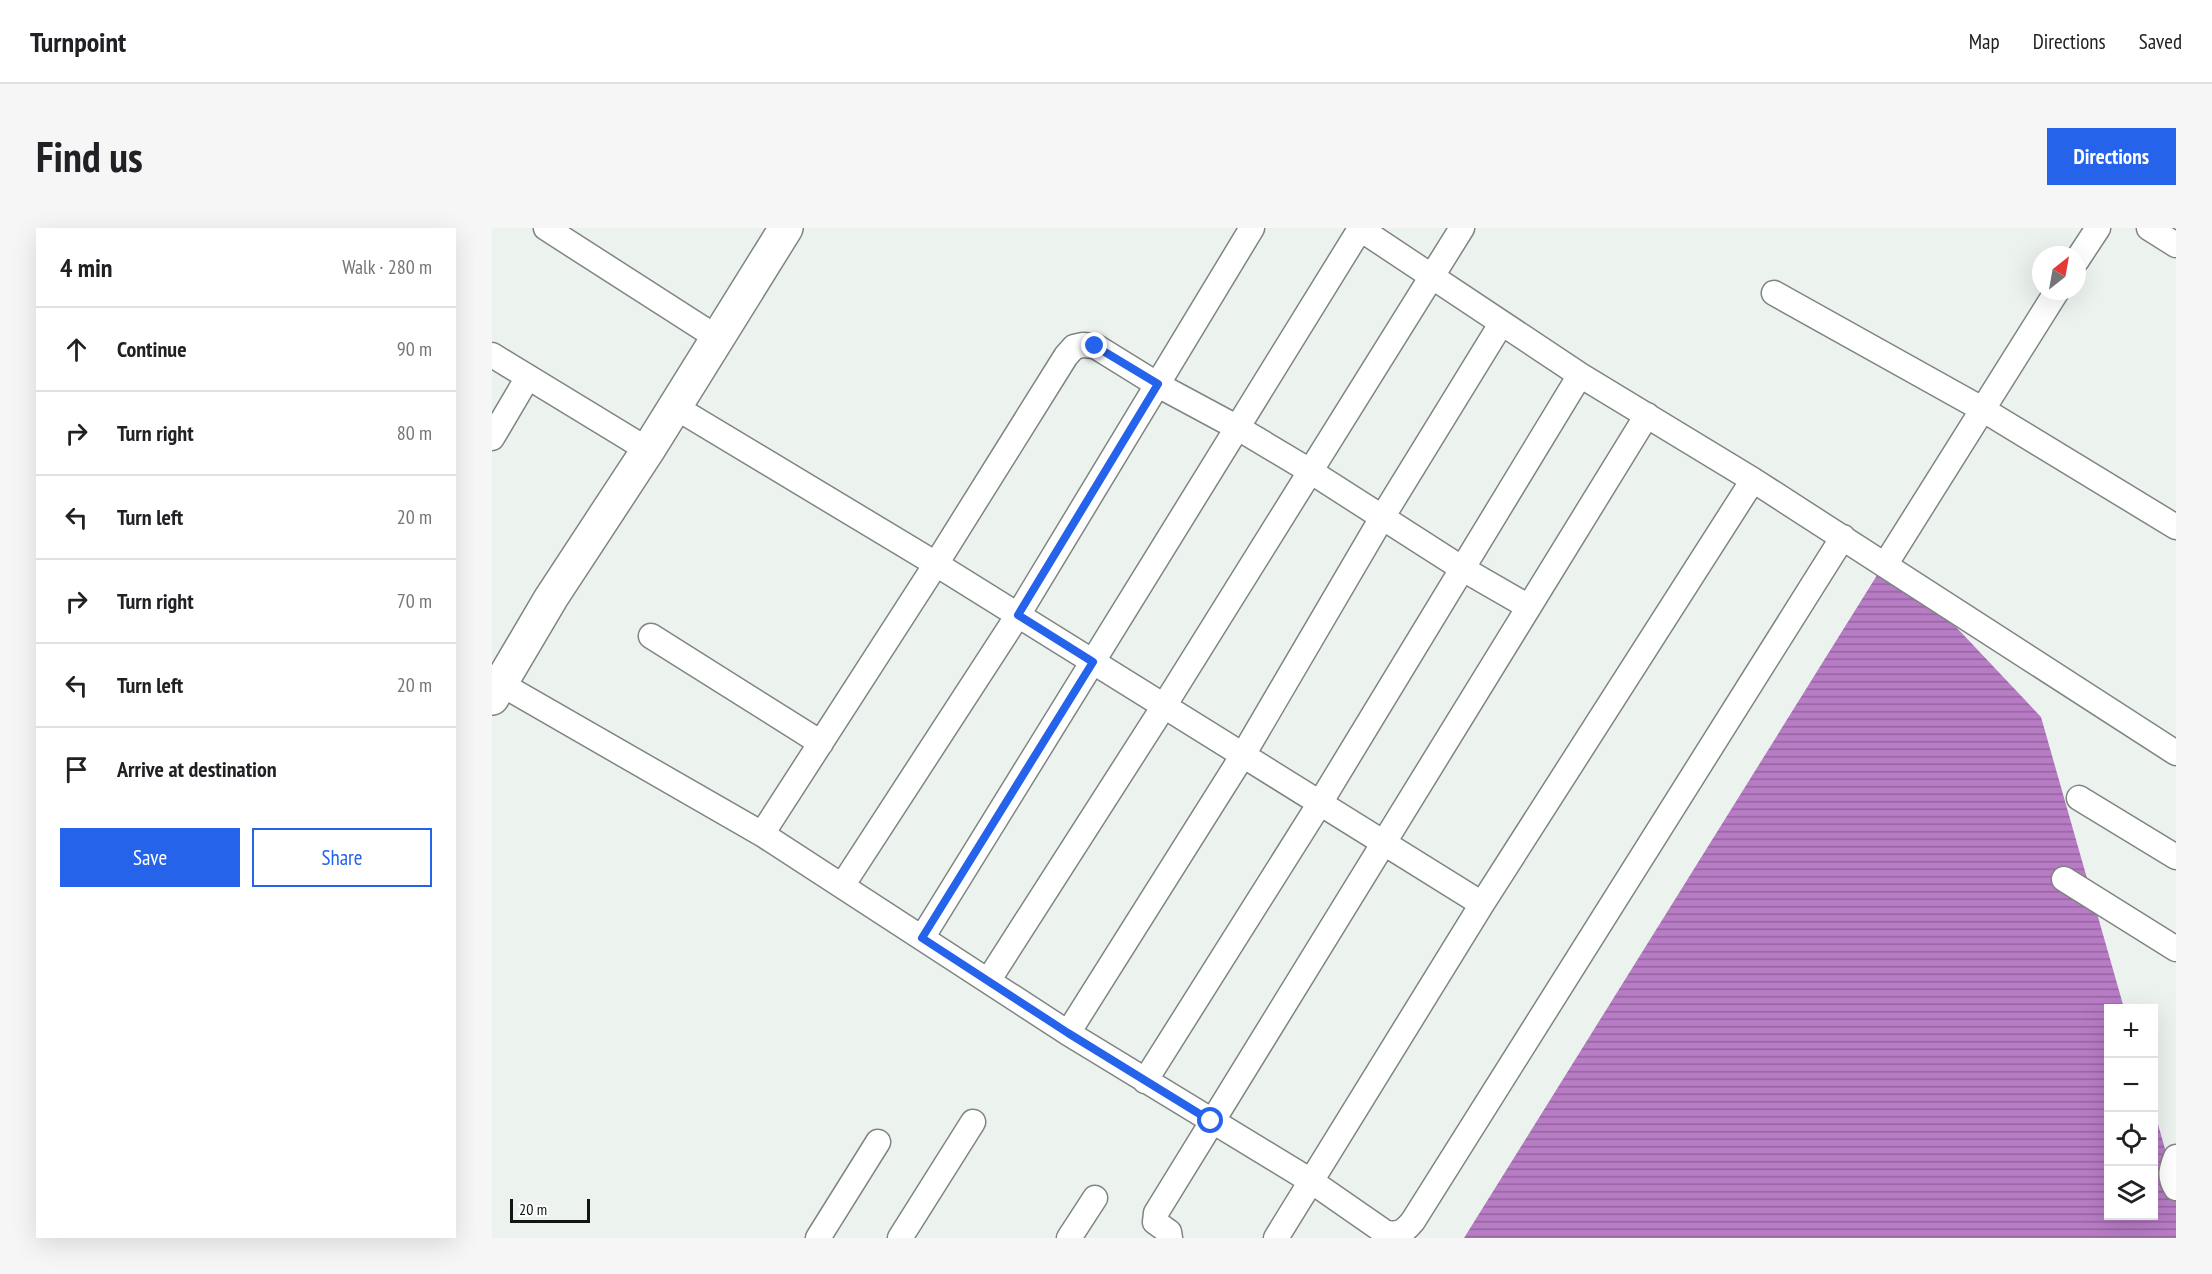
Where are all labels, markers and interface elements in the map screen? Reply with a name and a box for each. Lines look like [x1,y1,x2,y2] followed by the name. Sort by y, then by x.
[30,23,126,60] text: Turnpoint
[1969,28,2000,55] text: Map
[2033,28,2106,55] text: Directions
[2139,28,2182,55] text: Saved
[2047,128,2176,185] button: Directions
[36,129,143,184] text: Find us
[2032,246,2086,300] north arrow
[60,251,113,284] text: 4 min
[342,254,432,280] text: Walk · 280 m
[1081,332,1107,358] route end
[60,333,93,366] icon: ahead
[117,335,187,363] text: Continue
[397,336,432,362] text: 90 m
[60,417,93,450] icon: right
[117,419,194,447] text: Turn right
[397,420,432,446] text: 80 m
[60,501,93,534] icon: left
[117,503,183,531] text: Turn left
[397,504,432,530] text: 20 m
[60,585,93,618] icon: right
[117,587,194,615] text: Turn right
[397,588,432,614] text: 70 m
[60,669,93,702] icon: left
[117,671,183,699] text: Turn left
[397,672,432,698] text: 20 m
[60,753,93,786] icon: arrive
[117,755,277,783] text: Arrive at destination
[60,828,240,887] button: Save
[252,828,432,887] button: Share
[2104,1004,2158,1220] map controls
[2104,1004,2158,1058] button: +
[2104,1058,2158,1112] button: −
[1197,1107,1223,1133] route start
[2104,1112,2158,1166] button: locate
[2104,1166,2158,1220] button: layers
[510,1196,590,1224] scale bar
[519,1199,547,1219] text: 20 m

